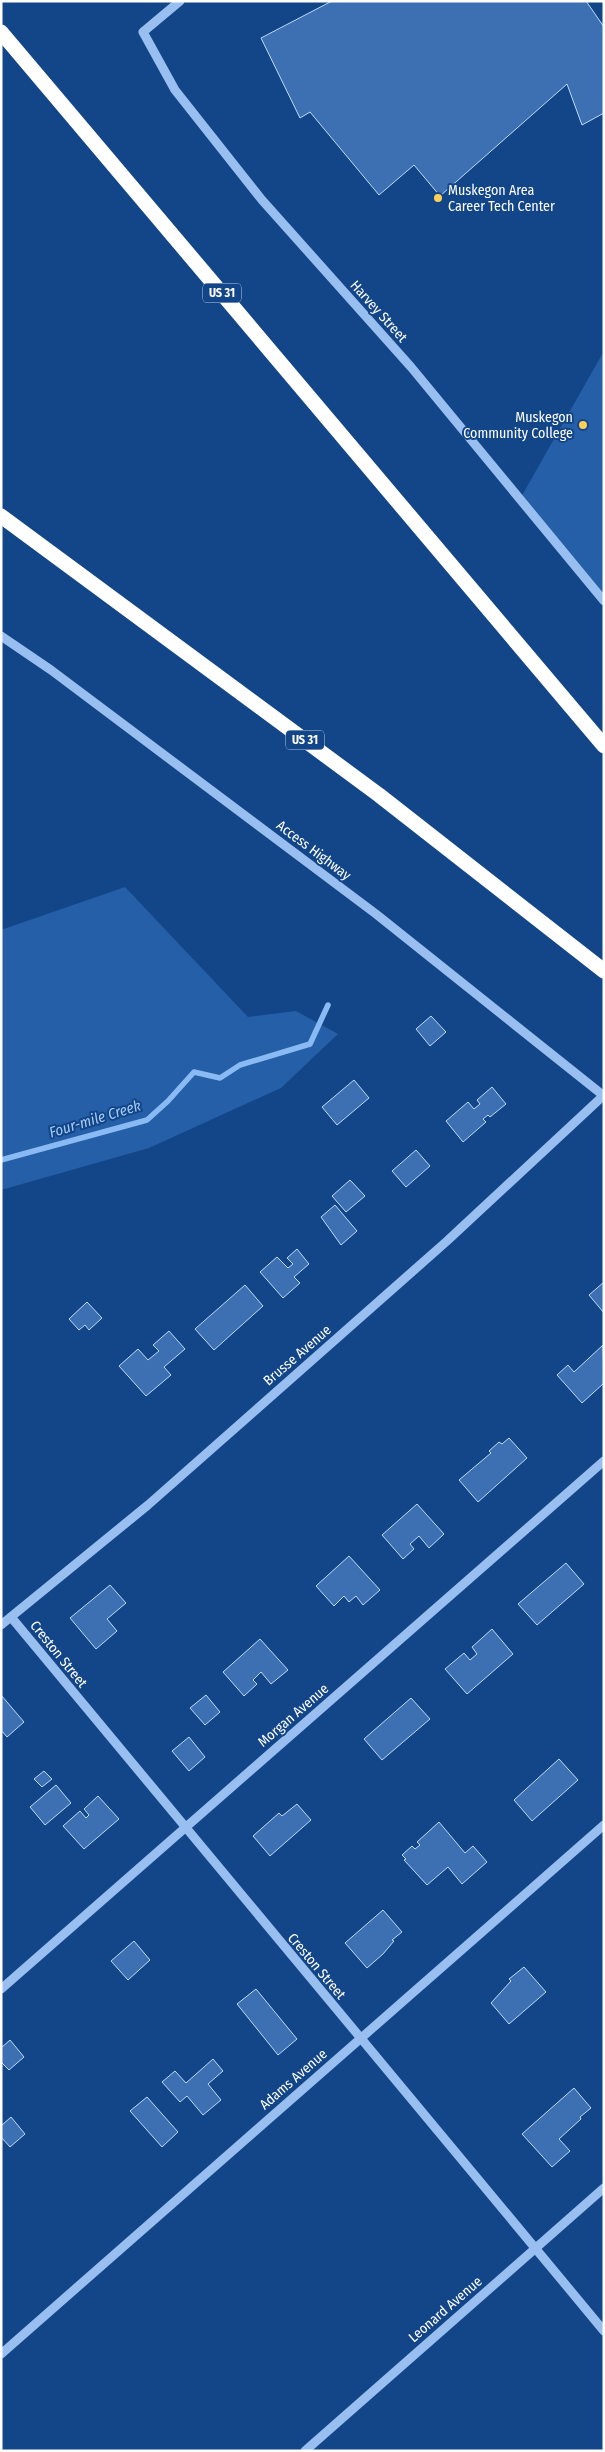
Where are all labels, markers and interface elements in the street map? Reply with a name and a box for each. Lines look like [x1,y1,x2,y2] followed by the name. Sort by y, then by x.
[448,182,555,215] place label: Muskegon Area Career Tech Center
[432,192,444,204] marker: Muskegon Area Career Tech Center
[346,277,411,346] street label: Harvey Street
[203,284,241,302] road number: US 31
[463,409,573,442] place label: Muskegon Community College
[577,419,589,431] marker: Muskegon Community College
[286,730,324,750] road number: US 31
[273,817,355,884] street label: Access Highway
[47,1096,144,1142] water label: Four-mile Creek
[260,1321,335,1389] street label: Brusse Avenue
[26,1617,91,1692] street label: Creston Street
[255,1680,332,1751] street label: Morgan Avenue
[284,1930,349,2003] street label: Creston Street
[256,2045,331,2113] street label: Adams Avenue
[405,2273,486,2346] street label: Leonard Avenue

